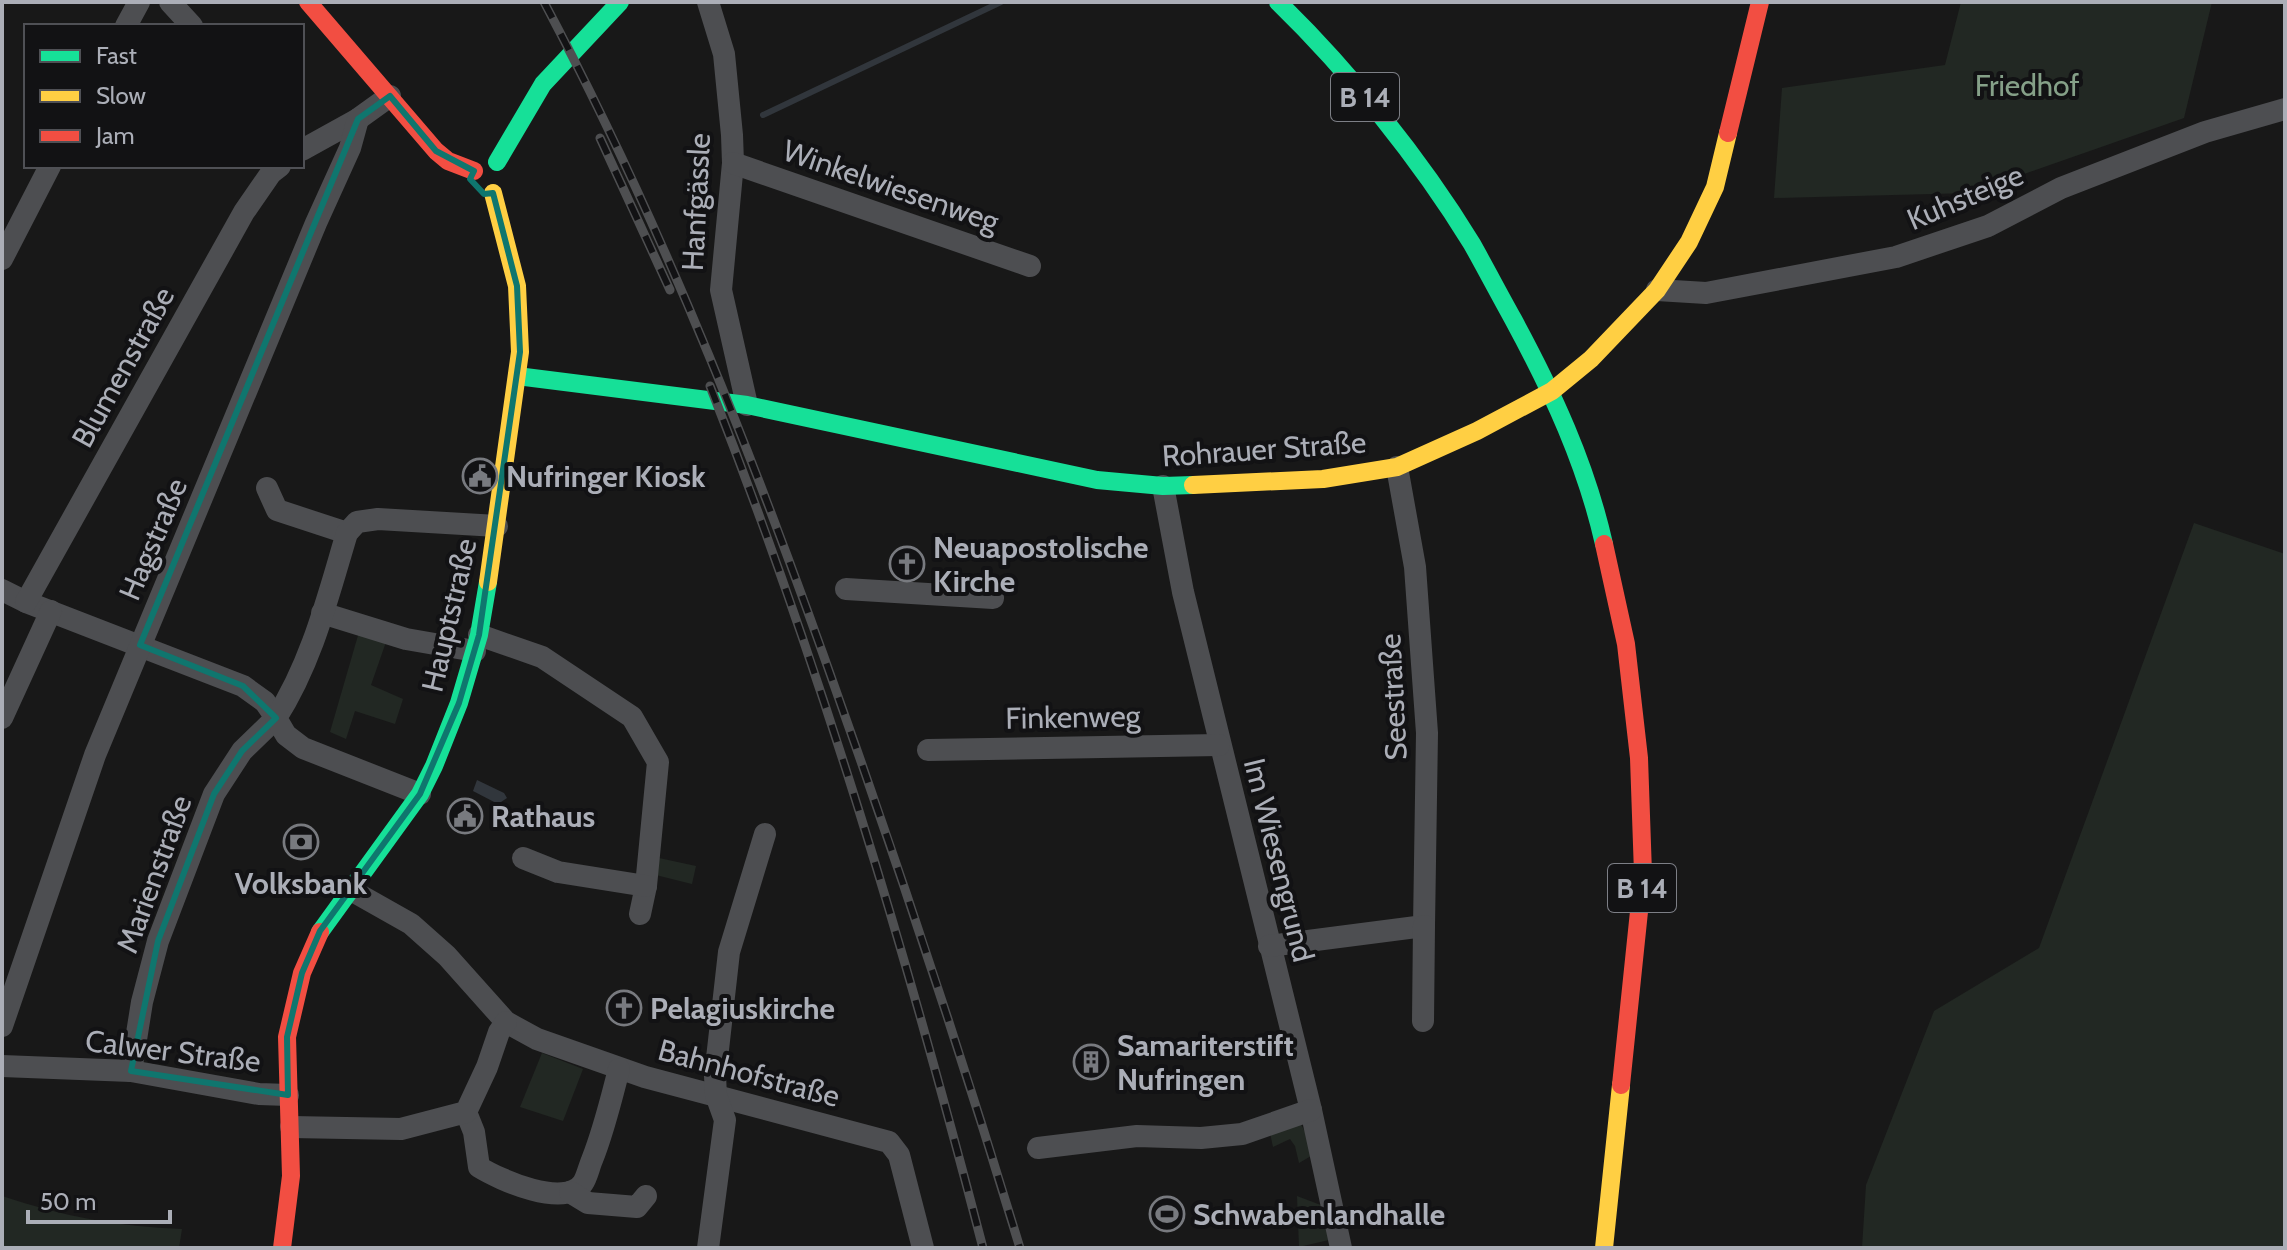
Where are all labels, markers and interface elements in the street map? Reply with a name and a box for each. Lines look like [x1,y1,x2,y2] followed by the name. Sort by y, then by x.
[24,24,304,168] legend
[96,41,137,70] text: Fast
[1975,67,2079,104] park label: Friedhof
[1331,73,1399,121] road number: B 14
[96,81,146,110] text: Slow
[95,121,134,150] text: Jam
[674,132,718,272] street label: Hanfgässle
[778,132,1005,241] street label: Winkelwiesenweg
[1901,156,2029,238] street label: Kuhsteige
[64,280,182,454] street label: Blumenstraße
[1161,423,1367,475] street label: Rohrauer Straße
[461,457,499,495] public building icon: Nufringer Kiosk
[506,458,706,495] place label: Nufringer Kiosk
[111,472,195,606] street label: Hagstraße
[933,529,1149,600] place label: Neuapostolische Kirche
[413,535,485,695] street label: Hauptstraße
[888,545,926,583] church icon: Neuapostolische Kirche
[1371,633,1415,761] street label: Seestraße
[1005,697,1142,737] street label: Finkenweg
[1236,754,1322,966] street label: Im Wiesengrund
[108,790,200,958] street label: Marienstraße
[446,797,484,835] public building icon: Rathaus
[491,798,595,835] place label: Rathaus
[282,823,320,861] bank icon: Volksbank
[1608,864,1676,912] road number: B 14
[235,865,368,902] place label: Volksbank
[605,989,643,1027] church icon: Pelagiuskirche
[650,990,835,1027] place label: Pelagiuskirche
[83,1022,263,1080] street label: Calwer Straße
[1117,1027,1294,1098] place label: Samariterstift Nufringen
[654,1031,844,1115] street label: Bahnhofstraße
[1072,1043,1110,1081] building icon: Samariterstift Nufringen
[28,1174,170,1224] scale bar
[40,1187,96,1216] text: 50 m
[1148,1195,1186,1233] sports icon: Schwabenlandhalle
[1193,1196,1445,1233] place label: Schwabenlandhalle

